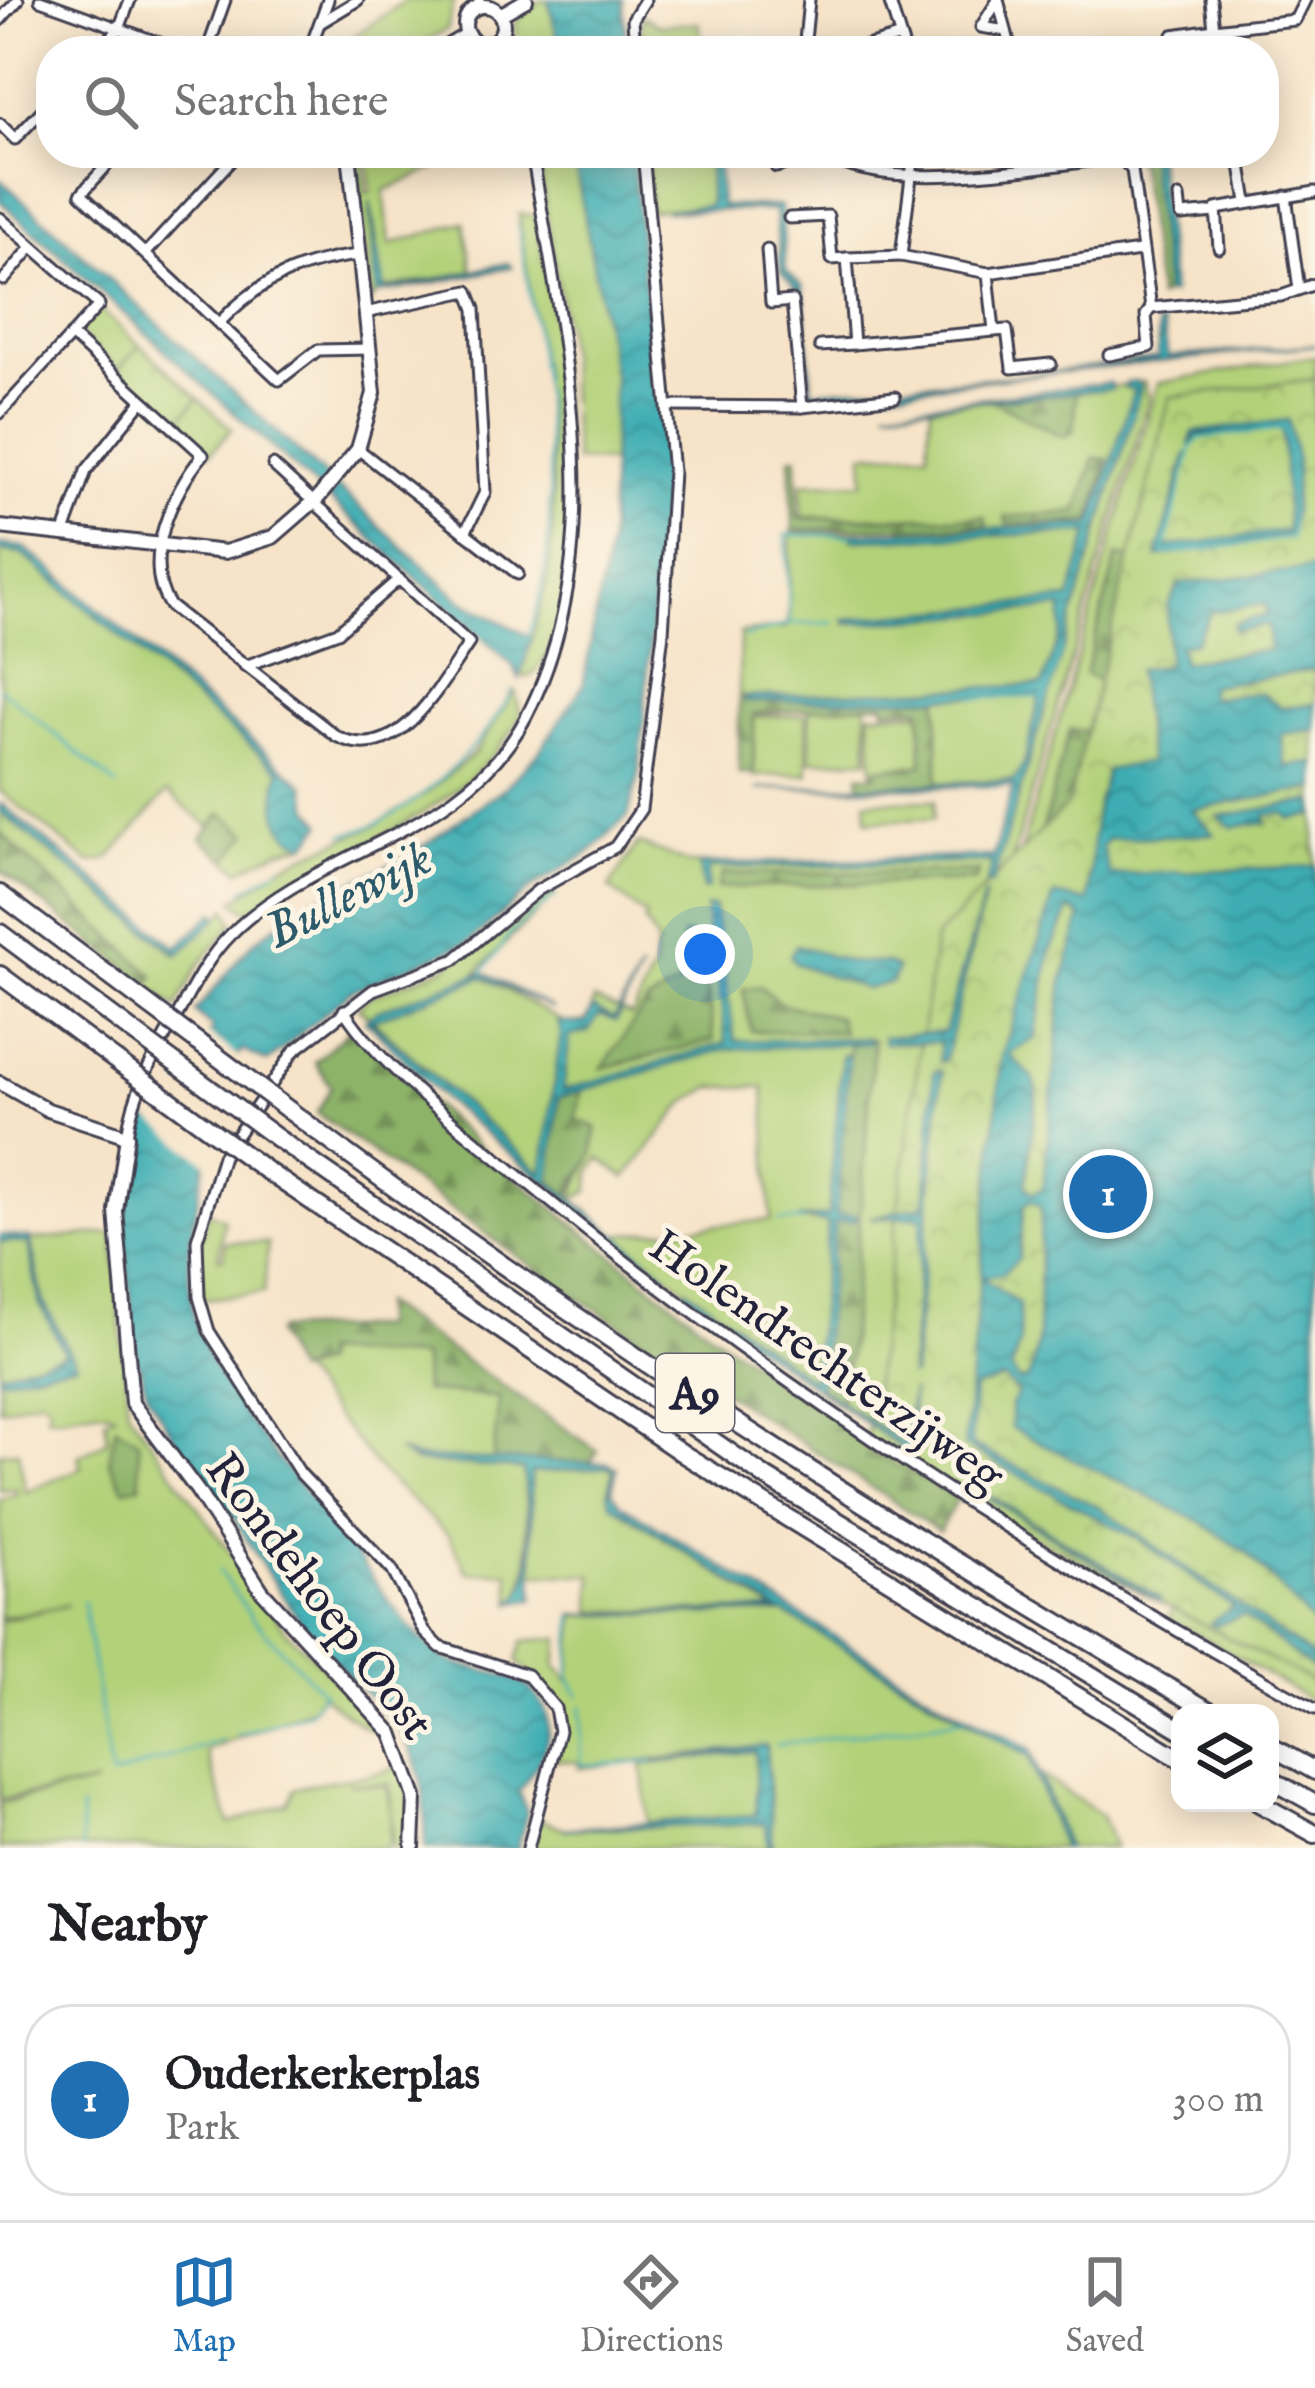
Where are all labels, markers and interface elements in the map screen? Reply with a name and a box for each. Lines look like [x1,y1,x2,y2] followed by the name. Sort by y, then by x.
[36,36,1279,168] search box
[78,69,144,135] icon: search
[174,74,388,131] text: Search here
[255,828,443,966] water label: Bullewijk
[675,924,735,984] your location
[1069,1149,1147,1239] pin: 1
[637,1217,1016,1508] street label: Holendrechterzijweg
[656,1354,734,1432] road number: A9
[190,1442,445,1753] street label: Rondehoep Oost
[1171,1704,1279,1812] map controls
[1171,1704,1279,1812] button: layers
[48,1894,207,1959] text: Nearby
[165,2047,480,2104] text: Ouderkerkerplas
[83,2076,97,2125] text: 1
[1172,2076,1264,2125] text: 300 m
[165,2104,239,2153] text: Park
[171,2249,237,2363] tab: Map
[580,2249,723,2363] tab: Directions
[1066,2249,1144,2363] tab: Saved

